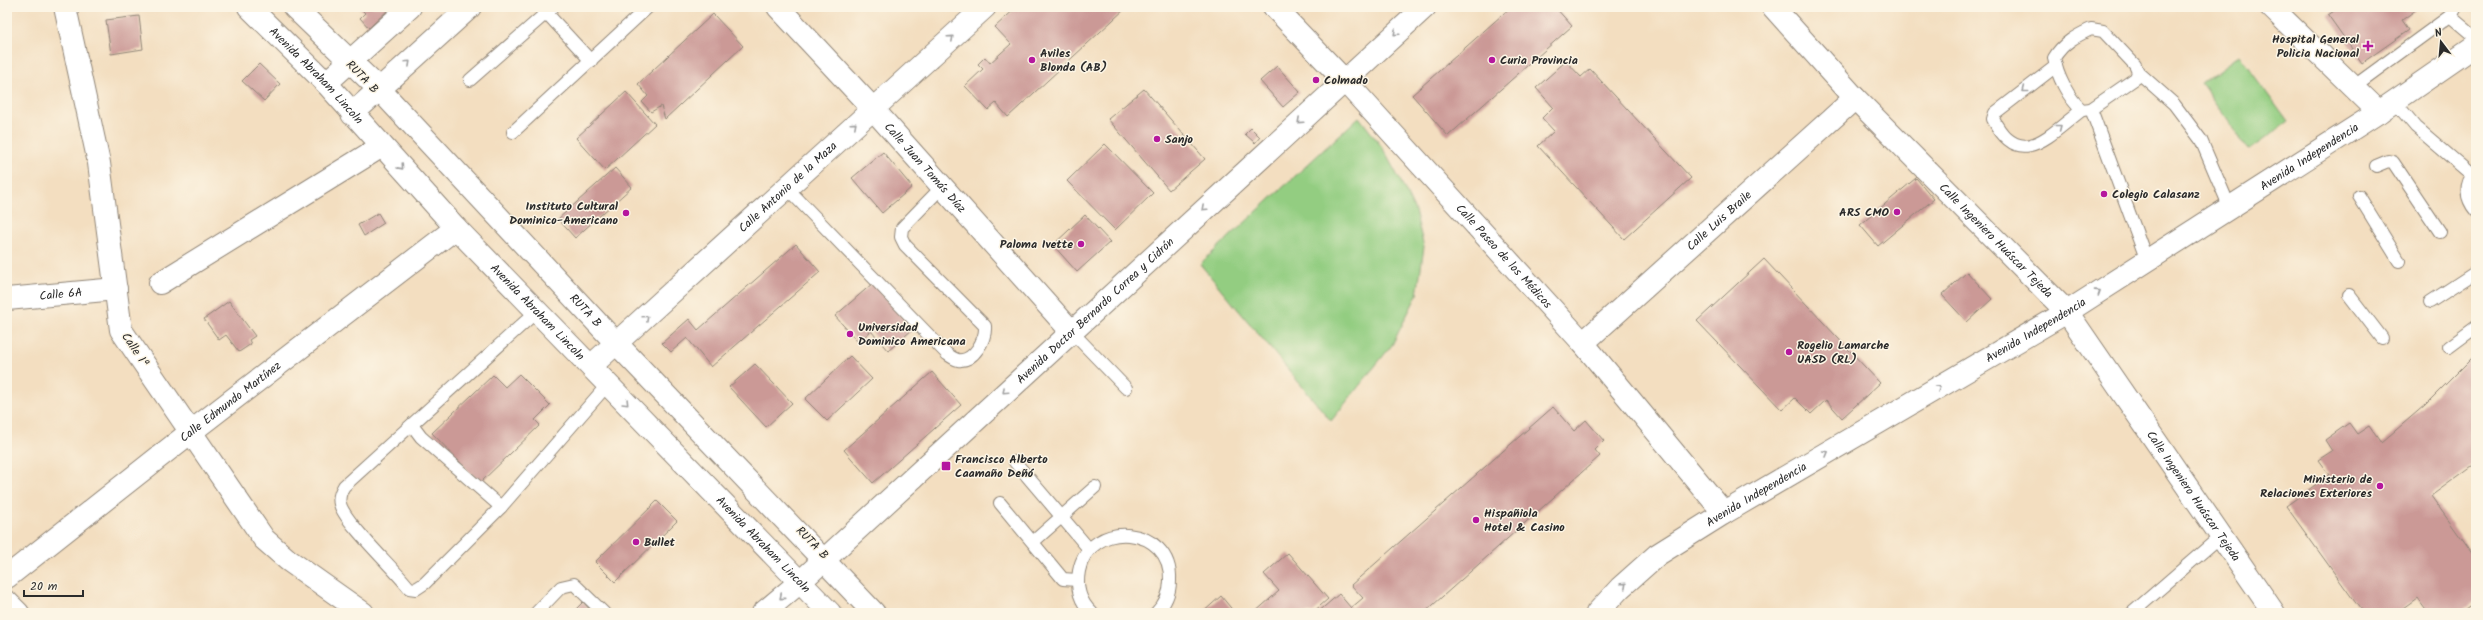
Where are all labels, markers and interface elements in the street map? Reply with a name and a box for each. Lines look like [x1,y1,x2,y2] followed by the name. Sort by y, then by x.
[265,22,368,128] street label: Avenida Abraham Lincoln
[2421,22,2461,62] north arrow
[2433,24,2444,43] text: N
[1394,28,1401,35] one-way arrow
[2272,30,2360,63] place label: Hospital General Policia Nacional
[946,35,954,43] one-way arrow
[2362,40,2374,52] marker: Hospital General Policia Nacional
[1040,44,1107,77] place label: Aviles Blonda (AB)
[1500,51,1578,70] place label: Curia Provincia
[1027,55,1037,65] marker: Aviles Blonda (AB)
[1487,55,1497,65] marker: Curia Provincia
[341,56,383,98] street label: RUTA B
[404,61,411,68] one-way arrow
[1324,71,1368,90] place label: Colmado
[1311,75,1321,85] marker: Colmado
[2022,85,2029,92] one-way arrow
[1297,116,1305,123] one-way arrow
[880,118,971,217] street label: Calle Juan Tomás Díaz
[2256,118,2363,196] street label: Avenida Independencia
[850,123,857,130] one-way arrow
[2055,125,2062,132] one-way arrow
[1165,130,1194,149] place label: Sanjo
[1152,134,1162,144] marker: Sanjo
[734,136,842,237] street label: Calle Antonio de la Maza
[397,163,404,170] one-way arrow
[1935,179,2058,303] street label: Calle Ingeniero Huáscar Tejeda
[1682,185,1756,255] street label: Calle Luis Braile
[2112,185,2200,204] place label: Colegio Calasanz
[2099,189,2109,199] marker: Colegio Calasanz
[509,197,619,230] place label: Instituto Cultural Dominico-Americano
[1451,199,1557,313] street label: Calle Paseo de los Médicos
[1839,203,1890,222] place label: ARS CMO
[1201,204,1209,211] one-way arrow
[1892,207,1902,217] marker: ARS CMO
[621,208,631,218] marker: Instituto Cultural Dominico-Americano
[1012,233,1178,388] street label: Avenida Doctor Bernardo Correa y Cidrón
[1000,235,1073,254] place label: Paloma Ivette
[1076,239,1086,249] marker: Paloma Ivette
[486,259,589,365] street label: Avenida Abraham Lincoln
[39,283,83,305] street label: Calle 6A
[565,289,606,332] street label: RUTA B
[2094,290,2101,297] one-way arrow
[1982,293,2090,367] street label: Avenida Independencia
[641,315,649,322] one-way arrow
[858,318,966,351] place label: Universidad Dominico Americana
[116,329,154,371] street label: Calle 1ª
[845,329,855,339] marker: Universidad Dominico Americana
[1797,336,1889,369] place label: Rogelio Lamarche UASD (RL)
[1784,347,1794,357] marker: Rogelio Lamarche UASD (RL)
[175,356,285,447] street label: Calle Edmundo Martínez
[1934,385,1942,392] one-way arrow
[1003,386,1010,393] one-way arrow
[622,398,629,406] one-way arrow
[2142,427,2246,566] street label: Calle Ingeniero Huáscar Tejeda
[955,450,1048,483] place label: Francisco Alberto Caamaño Deñó
[1822,451,1829,458] one-way arrow
[1702,457,1811,532] street label: Avenida Independencia
[940,460,952,472] marker: Francisco Alberto Caamaño Deñó
[2260,470,2372,503] place label: Ministerio de Relaciones Exteriores
[2375,481,2385,491] marker: Ministerio de Relaciones Exteriores
[712,491,815,597] street label: Avenida Abraham Lincoln
[1484,504,1565,537] place label: Hispañiola Hotel & Casino
[1471,515,1481,525] marker: Hispañiola Hotel & Casino
[791,522,833,564] street label: RUTA B
[644,533,676,552] place label: Bullet
[631,537,641,547] marker: Bullet
[24,572,83,598] scale bar
[30,577,58,596] text: 20 m
[1619,582,1627,589] one-way arrow
[779,593,786,600] one-way arrow

